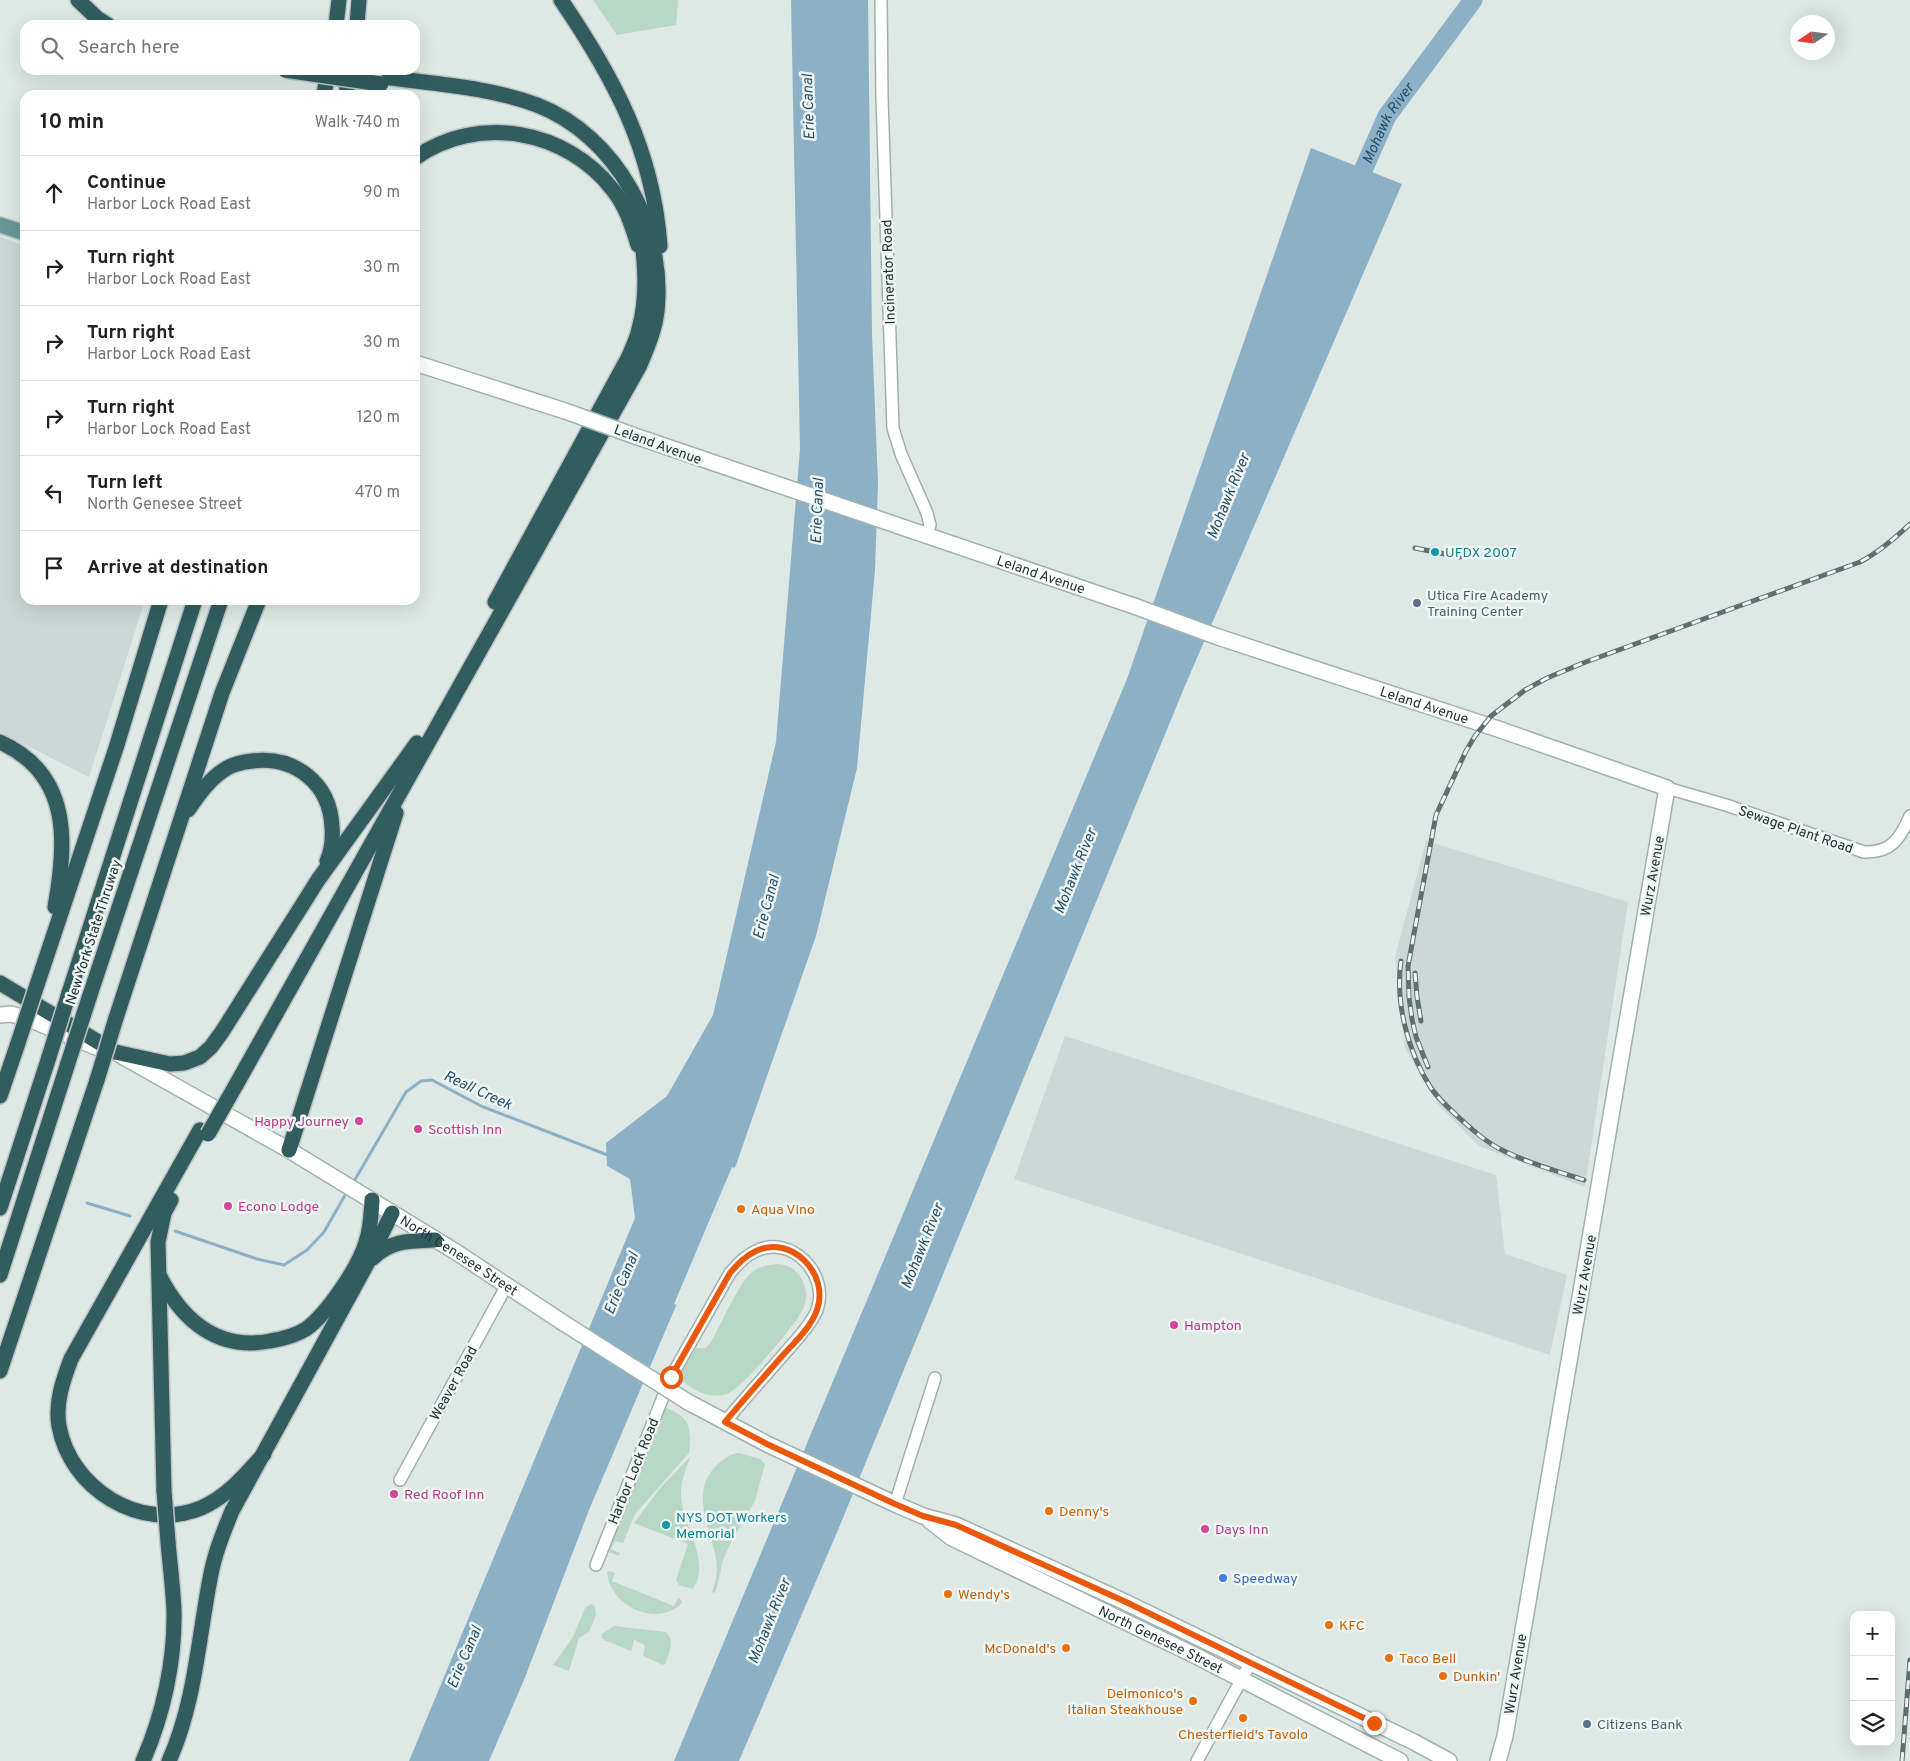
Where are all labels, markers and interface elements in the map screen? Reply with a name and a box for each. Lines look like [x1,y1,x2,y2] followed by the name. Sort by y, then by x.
[1790,15,1835,60] north arrow
[20,20,420,75] search box
[38,34,66,62] icon: search
[78,36,180,60] text: Search here
[799,73,820,140] water label: Erie Canal
[1359,79,1420,168] water label: Mohawk River
[40,109,104,136] text: 10 min
[315,113,400,133] text: Walk · 740 m
[87,171,166,195] text: Continue
[40,179,68,207] icon: ahead
[363,183,400,203] text: 90 m
[87,195,251,215] text: Harbor Lock Road East
[879,219,900,325] street label: Incinerator Road
[87,246,175,270] text: Turn right
[40,254,68,282] icon: right
[363,258,400,278] text: 30 m
[87,270,251,290] text: Harbor Lock Road East
[87,321,175,345] text: Turn right
[40,329,68,357] icon: right
[363,333,400,353] text: 30 m
[87,345,251,365] text: Harbor Lock Road East
[87,396,175,420] text: Turn right
[40,404,68,432] icon: right
[357,408,400,428] text: 120 m
[87,420,251,440] text: Harbor Lock Road East
[611,422,704,469] street label: Leland Avenue
[1204,450,1256,542] water label: Mohawk River
[87,471,163,495] text: Turn left
[808,477,829,544] water label: Erie Canal
[40,479,68,507] icon: left
[355,483,400,503] text: 470 m
[87,495,242,515] text: North Genesee Street
[1445,545,1517,562] place label: UFDX 2007
[1429,546,1441,558] marker: UFDX 2007
[994,553,1087,599] street label: Leland Avenue
[40,554,68,582] icon: arrive
[87,556,268,580] text: Arrive at destination
[1427,588,1548,621] place label: Utica Fire Academy Training Center
[1411,597,1423,609] marker: Utica Fire Academy Training Center
[1378,684,1470,729] street label: Leland Avenue
[1736,803,1855,858] street label: Sewage Plant Road
[1051,825,1103,917] water label: Mohawk River
[1638,835,1669,918] street label: Wurz Avenue
[63,858,126,1007] street label: New York State Thruway
[750,872,785,942] water label: Erie Canal
[440,1067,515,1116] water label: Reall Creek
[254,1114,349,1131] place label: Happy Journey
[353,1115,365,1127] marker: Happy Journey
[428,1122,502,1139] place label: Scottish Inn
[412,1123,424,1135] marker: Scottish Inn
[238,1199,319,1216] place label: Econo Lodge
[222,1200,234,1212] marker: Econo Lodge
[898,1200,950,1292] water label: Mohawk River
[751,1202,815,1219] place label: Aqua Vino
[735,1203,747,1215] marker: Aqua Vino
[397,1213,520,1300] street label: North Genesee Street
[1570,1234,1601,1317] street label: Wurz Avenue
[601,1249,644,1318] water label: Erie Canal
[1184,1318,1242,1335] place label: Hampton
[1168,1319,1180,1331] marker: Hampton
[427,1344,482,1424] street label: Weaver Road
[660,1366,683,1389] route start
[605,1416,663,1527] street label: Harbor Lock Road
[404,1487,484,1504] place label: Red Roof Inn
[388,1488,400,1500] marker: Red Roof Inn
[1059,1504,1109,1521] place label: Denny's
[1043,1505,1055,1517] marker: Denny's
[676,1510,787,1543] place label: NYS DOT Workers Memorial
[660,1519,672,1531] marker: NYS DOT Workers Memorial
[1215,1522,1269,1539] place label: Days Inn
[1199,1523,1211,1535] marker: Days Inn
[1233,1571,1298,1588] place label: Speedway
[1217,1572,1229,1584] marker: Speedway
[745,1575,797,1667] water label: Mohawk River
[958,1587,1010,1604] place label: Wendy's
[942,1588,954,1600] marker: Wendy's
[1095,1603,1225,1678] street label: North Genesee Street
[1850,1611,1895,1746] map controls
[1850,1611,1895,1656] button: +
[1339,1618,1365,1635] place label: KFC
[1323,1619,1335,1631] marker: KFC
[444,1623,487,1692] water label: Erie Canal
[1502,1633,1531,1716] street label: Wurz Avenue
[984,1641,1056,1658] place label: McDonald's
[1060,1642,1072,1654] marker: McDonald's
[1399,1651,1456,1668] place label: Taco Bell
[1383,1652,1395,1664] marker: Taco Bell
[1850,1656,1895,1701] button: −
[1453,1669,1500,1686] place label: Dunkin'
[1437,1670,1449,1682] marker: Dunkin'
[1067,1686,1183,1719] place label: Delmonico's Italian Steakhouse
[1187,1695,1199,1707] marker: Delmonico's Italian Steakhouse
[1850,1701,1895,1746] button: layers
[1237,1712,1249,1724] marker: Chesterfield's Tavolo
[1363,1712,1386,1735] route end
[1597,1717,1683,1734] place label: Citizens Bank
[1581,1718,1593,1730] marker: Citizens Bank
[1178,1727,1308,1744] place label: Chesterfield's Tavolo

